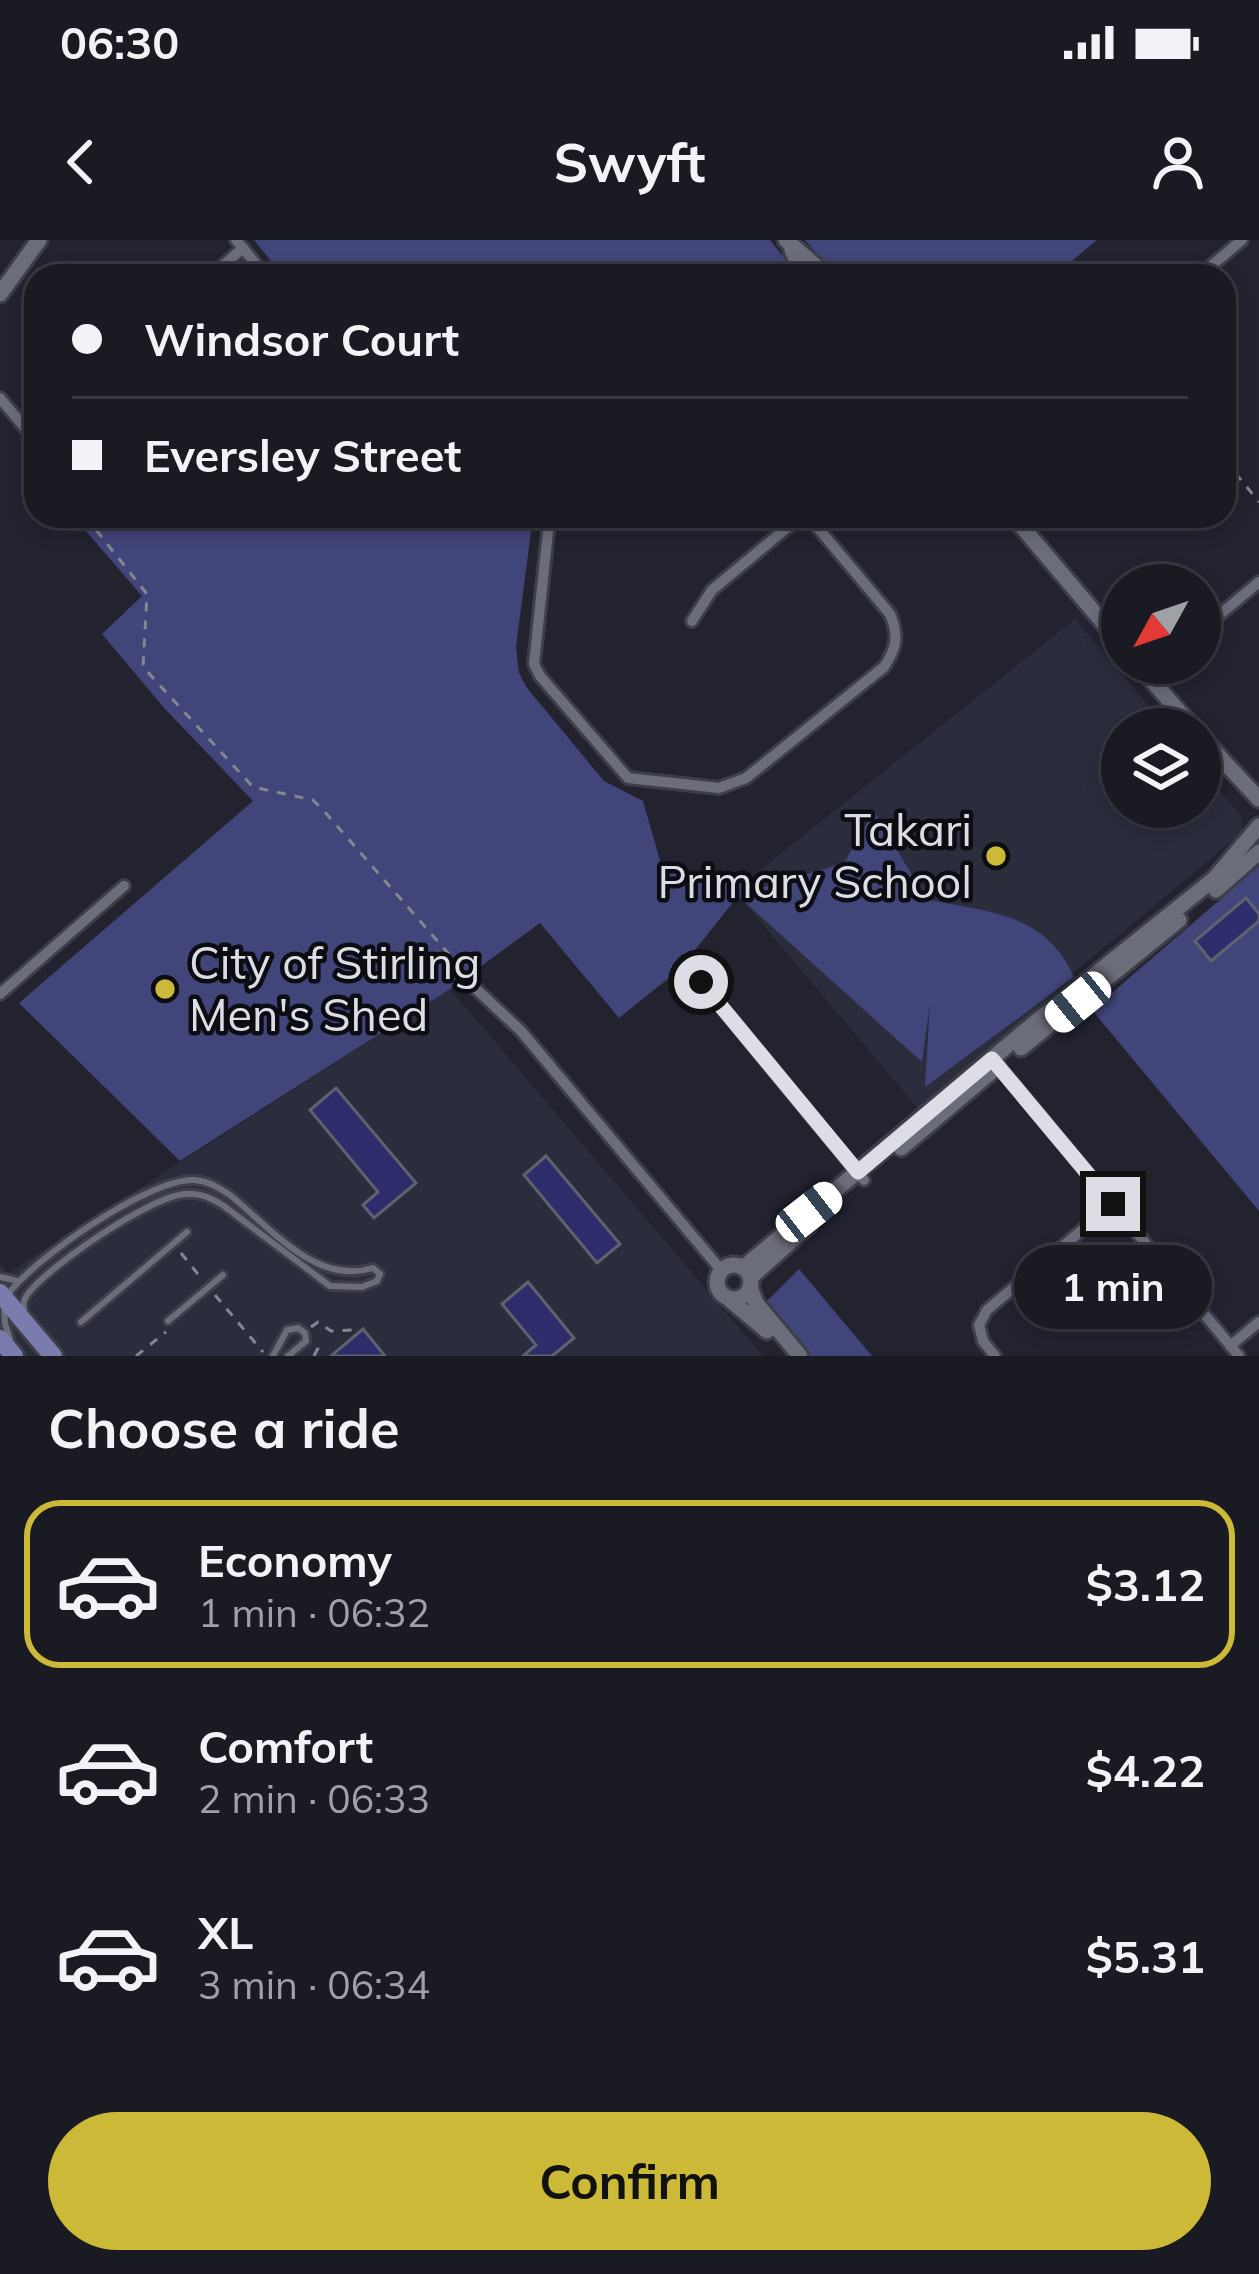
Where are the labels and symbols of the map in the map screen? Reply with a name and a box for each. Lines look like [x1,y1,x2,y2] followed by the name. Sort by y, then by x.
[1101,564,1221,684] north arrow
[657,801,972,909] place label: Takari Primary School
[983,843,1009,869] marker: Takari Primary School
[189,934,480,1042] place label: City of Stirling Men's Shed
[674,955,728,1009] route start
[1039,965,1117,1039] car
[152,976,178,1002] marker: City of Stirling Men's Shed
[770,1176,848,1248] car
[1086,1177,1140,1231] route end
[1014,1246,1212,1330] callout: 1 min

